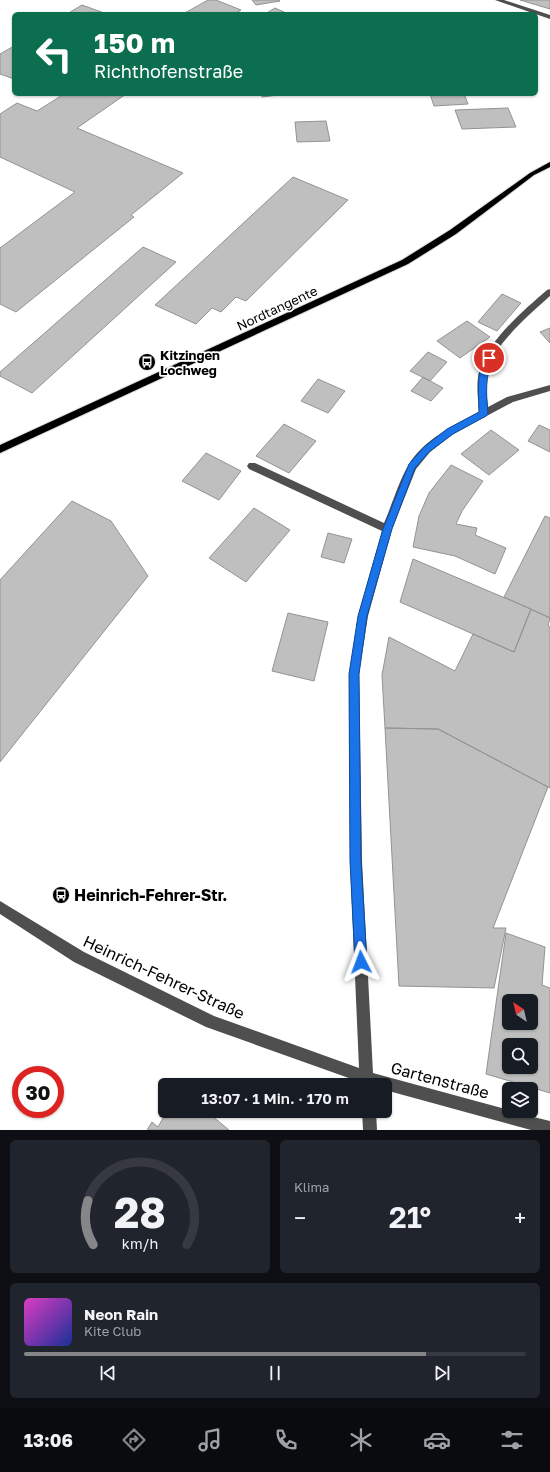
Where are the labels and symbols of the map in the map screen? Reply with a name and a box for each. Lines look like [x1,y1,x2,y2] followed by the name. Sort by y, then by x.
[234,282,320,334] street label: Nordtangente
[472,341,506,375] pin
[160,347,220,378] place label: Kitzingen Lochweg
[137,352,157,372] bus stop icon: Kitzingen Lochweg
[51,885,71,905] bus stop icon: Heinrich-Fehrer-Str.
[74,885,227,905] place label: Heinrich-Fehrer-Str.
[80,931,248,1023] street label: Heinrich-Fehrer-Straße
[340,941,382,983] position arrow
[502,994,538,1030] north arrow
[389,1057,491,1103] street label: Gartenstraße
[12,1066,64,1118] speed limit sign: 30

